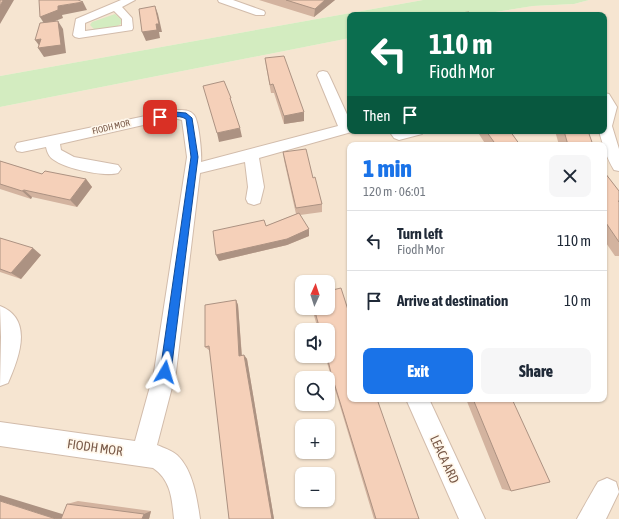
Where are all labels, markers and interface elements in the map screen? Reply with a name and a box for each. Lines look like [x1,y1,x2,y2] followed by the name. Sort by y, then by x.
[363,28,415,80] icon: left
[429,28,492,60] text: 110 m
[429,61,494,82] text: Fiodh Mor
[143,100,177,134] pin
[399,104,421,126] icon: arrive
[149,106,171,128] icon: arrive
[363,107,391,124] text: Then
[91,118,131,136] street label: FIODH MOR
[363,155,412,182] text: 1 min
[549,155,591,197] button: close
[363,184,426,199] text: 120 m · 06:01
[397,225,443,242] text: Turn left
[363,230,385,252] icon: left
[557,232,591,249] text: 110 m
[397,242,444,257] text: Fiodh Mor
[295,275,335,315] north arrow
[295,275,335,507] map controls
[363,290,385,312] icon: arrive
[397,292,508,309] text: Arrive at destination
[564,292,591,309] text: 10 m
[295,323,335,363] button: sound
[363,348,473,394] button: Exit
[481,348,591,394] button: Share
[144,351,186,393] position arrow
[295,371,335,411] button: search
[295,419,335,459] button: +
[427,433,462,486] street label: LEACA ARD
[66,436,124,459] street label: FIODH MOR
[295,467,335,507] button: −

